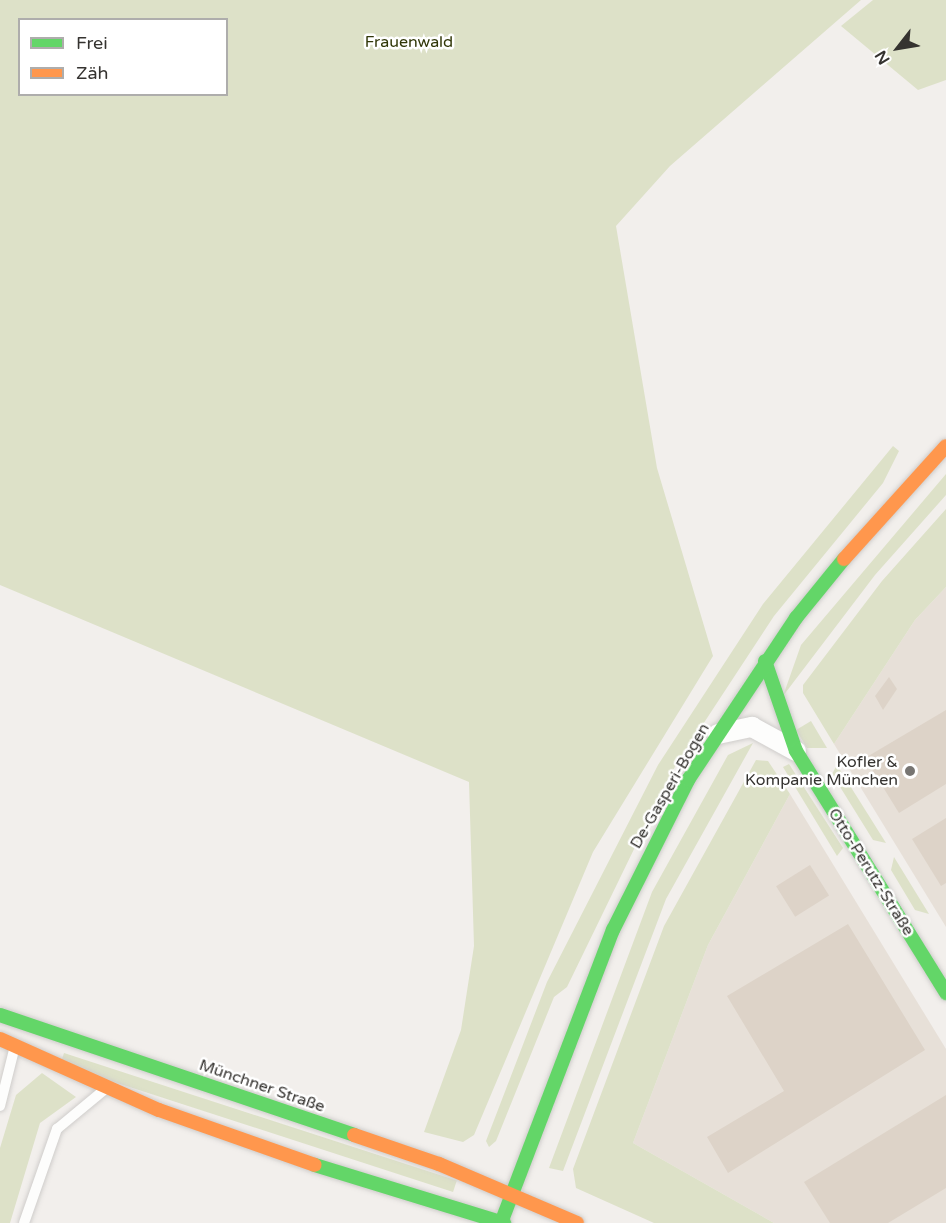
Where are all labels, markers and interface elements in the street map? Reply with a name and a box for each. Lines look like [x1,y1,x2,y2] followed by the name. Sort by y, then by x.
[18,18,228,96] legend
[868,18,928,78] north arrow
[76,32,108,54] text: Frei
[365,32,453,52] park label: Frauenwald
[871,47,894,68] text: N
[76,62,109,84] text: Zäh
[626,720,714,852] street label: De-Gasperi-Bogen
[745,752,898,790] place label: Kofler & Kompanie München
[903,764,917,778] marker: Kofler & Kompanie München
[824,805,918,939] street label: Otto-Perutz-Straße
[197,1055,327,1117] street label: Münchner Straße

